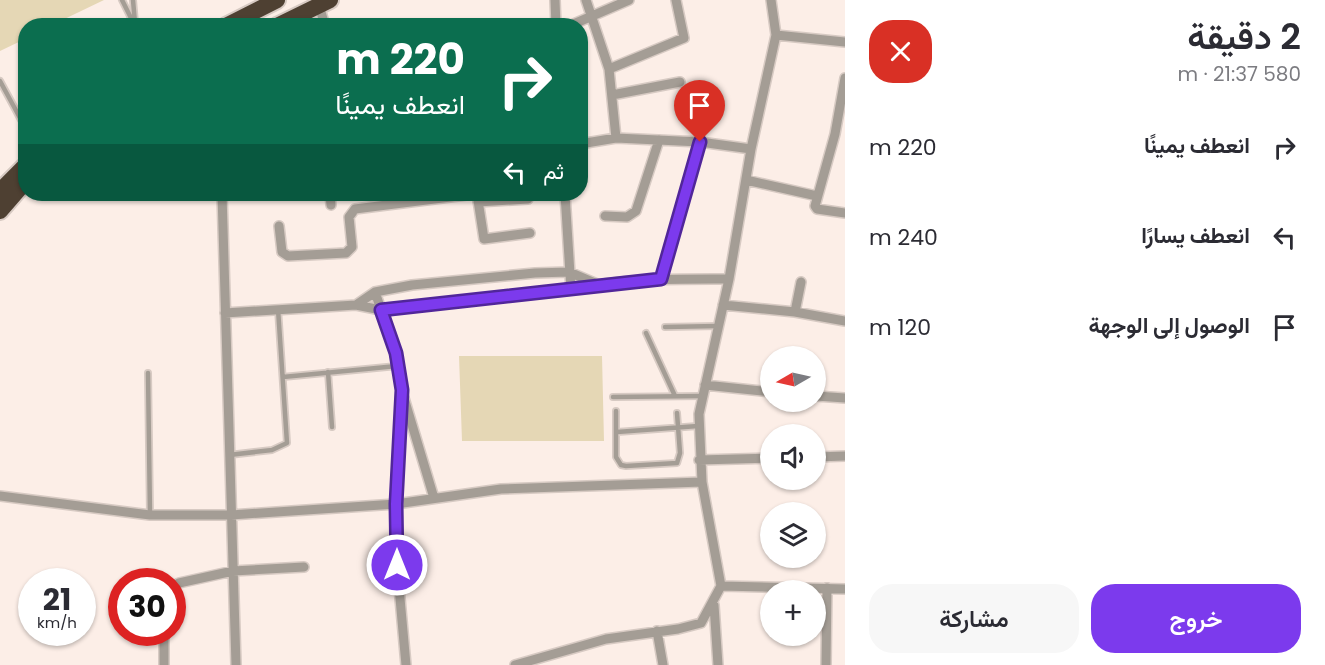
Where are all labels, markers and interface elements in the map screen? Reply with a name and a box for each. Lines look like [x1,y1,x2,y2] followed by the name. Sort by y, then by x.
[1187,11,1301,62] text: 2 دقيقة
[869,20,932,83] button: close
[336,30,465,89] text: 220 m
[486,42,564,120] icon: right
[1178,60,1301,88] text: 580 m · 21:37
[674,80,725,142] pin
[335,86,465,123] text: انعطف يمينًا
[683,89,716,122] icon: arrive
[1144,130,1250,161] text: انعطف يمينًا
[1268,131,1301,164] icon: right
[869,132,937,163] text: 220 m
[498,156,531,189] icon: left
[543,156,564,187] text: ثم
[1141,220,1250,251] text: انعطف يسارًا
[1268,221,1301,254] icon: left
[869,222,938,253] text: 240 m
[1089,310,1250,341] text: الوصول إلى الوجهة
[1268,311,1301,344] icon: arrive
[869,312,931,343] text: 120 m
[760,346,826,412] north arrow
[760,346,826,646] map controls
[760,424,826,490] button: sound
[760,502,826,568] button: layers
[365,533,429,597] position arrow
[108,568,186,646] speed limit sign: 30
[43,578,71,621] text: 21
[760,580,826,646] button: +
[869,584,1079,653] button: مشاركة
[1091,584,1301,653] button: خروج
[37,612,77,633] text: km/h

